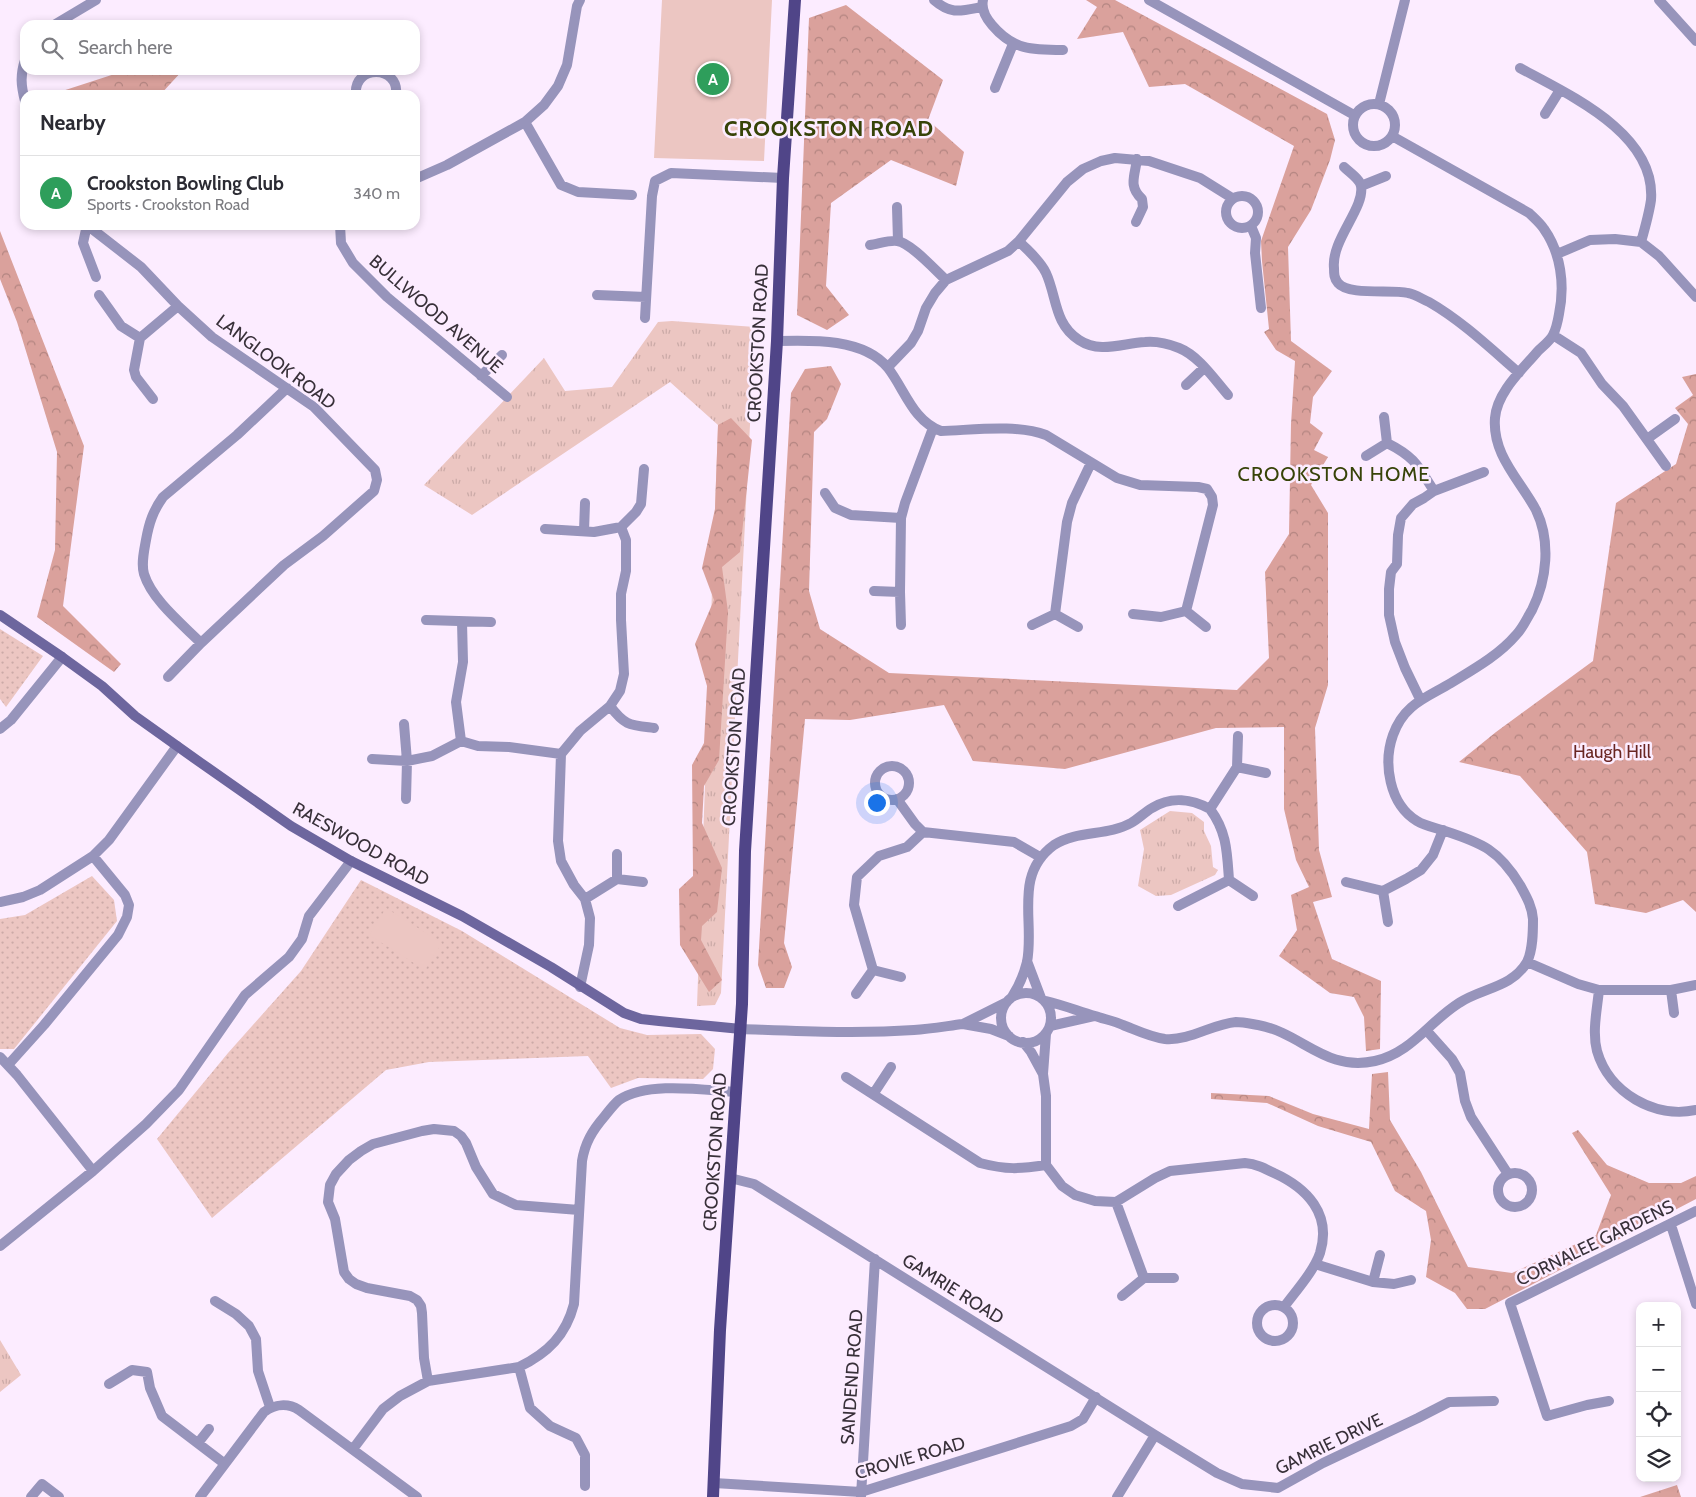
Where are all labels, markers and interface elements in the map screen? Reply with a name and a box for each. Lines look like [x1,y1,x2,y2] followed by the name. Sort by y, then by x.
[20,20,420,75] search box
[38,34,66,62] icon: search
[78,36,172,59] text: Search here
[697,60,729,98] pin: A
[40,110,106,135] text: Nearby
[724,115,934,142] district label: CROOKSTON ROAD
[87,172,284,195] text: Crookston Bowling Club
[51,184,61,203] text: A
[353,184,400,203] text: 340 m
[87,195,249,214] text: Sports · Crookston Road
[365,250,507,378] street label: BULLWOOD AVENUE
[743,263,773,423] street label: CROOKSTON ROAD
[212,310,340,414] street label: LANGLOOK ROAD
[1238,462,1430,486] district label: CROOKSTON HOME
[717,667,751,827] street label: CROOKSTON ROAD
[1573,741,1652,763] park label: Haugh Hill
[864,790,890,816] your location
[289,797,433,891] street label: RAESWOOD ROAD
[698,1072,732,1232] street label: CROOKSTON ROAD
[1513,1195,1677,1291] street label: CORNALEE GARDENS
[898,1249,1008,1329] street label: GAMRIE ROAD
[1636,1302,1681,1482] map controls
[1636,1302,1681,1347] button: +
[836,1308,868,1446] street label: SANDEND ROAD
[1636,1347,1681,1392] button: −
[1636,1392,1681,1437] button: locate
[1272,1409,1386,1479] street label: GAMRIE DRIVE
[852,1432,968,1484] street label: CROVIE ROAD
[1636,1437,1681,1482] button: layers

